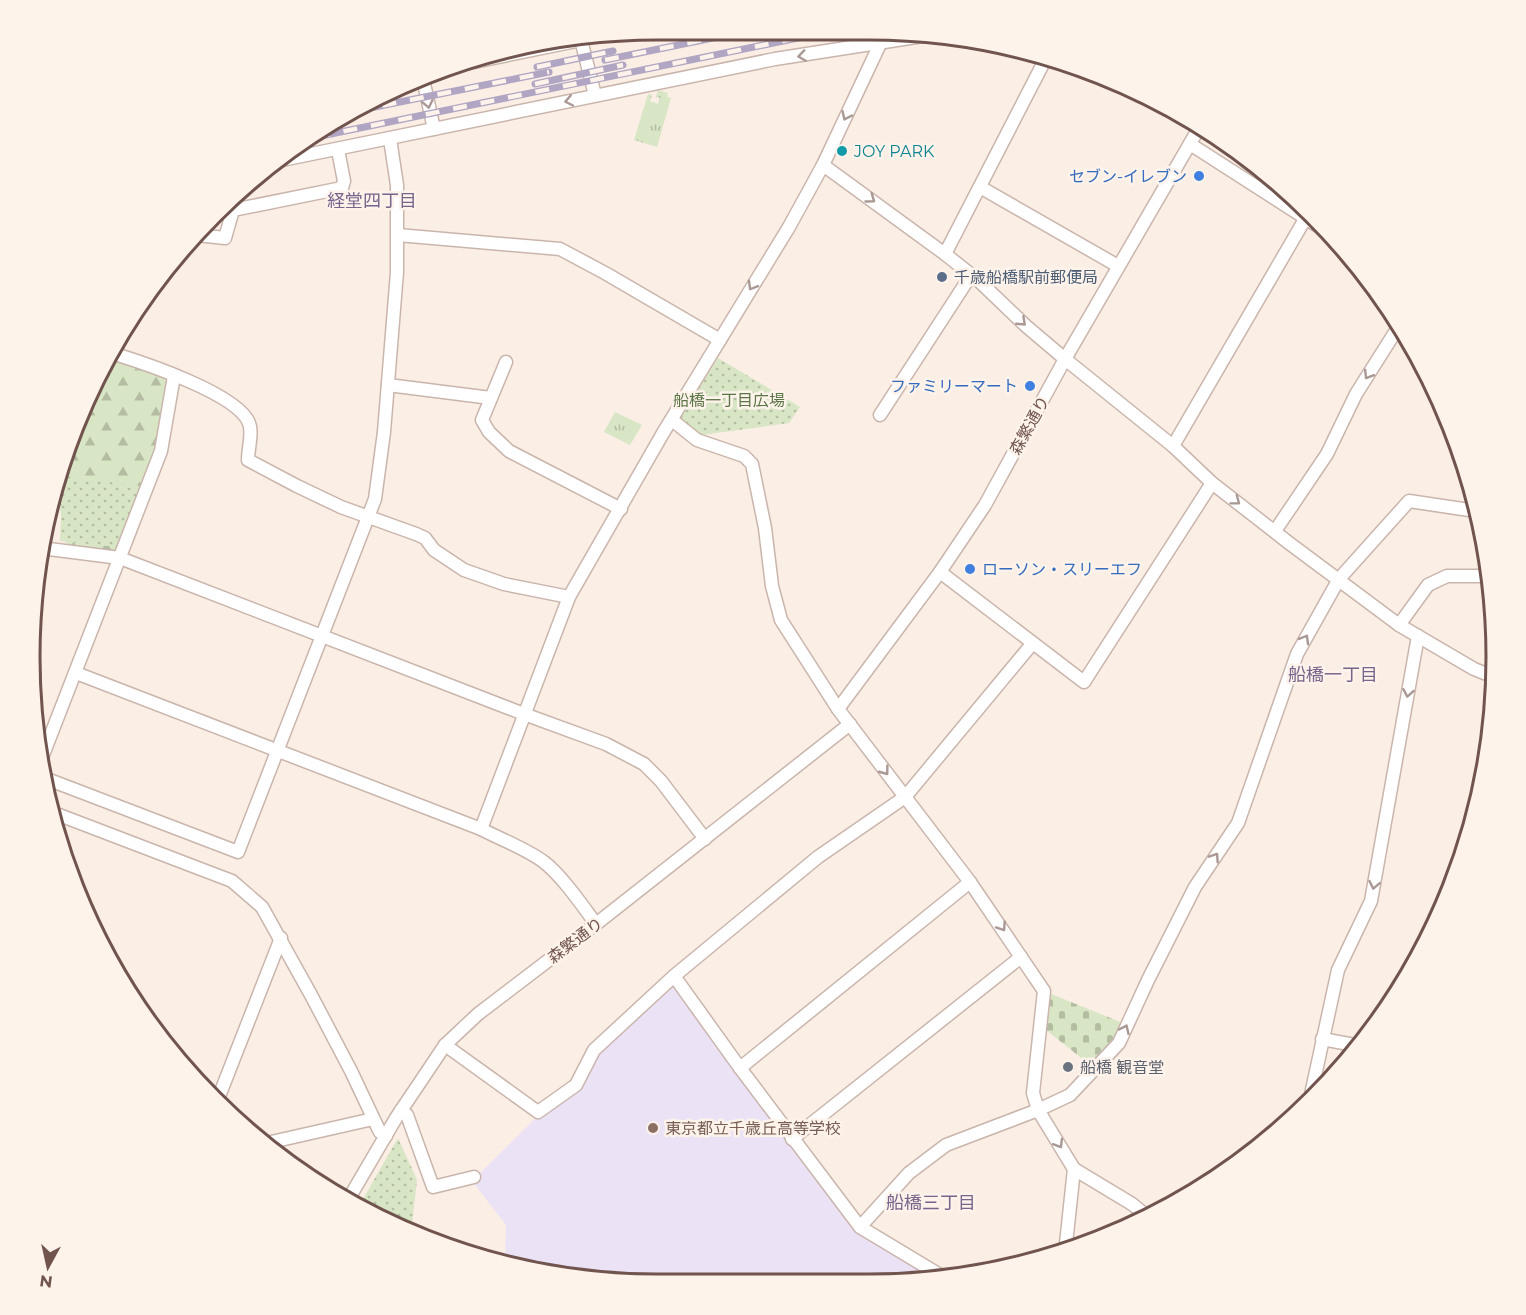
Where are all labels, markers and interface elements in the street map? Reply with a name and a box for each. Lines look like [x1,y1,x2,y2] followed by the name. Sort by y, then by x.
[797,49,806,61] one-way arrow
[564,93,574,106] one-way arrow
[421,99,434,109] one-way arrow
[842,110,854,121] one-way arrow
[853,142,935,161] place label: JOY PARK
[835,144,849,158] marker: JOY PARK
[1069,167,1187,186] place label: セブン-イレブン
[1192,169,1206,183] marker: セブン-イレブン
[327,190,417,212] district label: 経堂四丁目
[865,192,876,203] one-way arrow
[954,268,1098,287] place label: 千歳船橋駅前郵便局
[935,270,949,284] marker: 千歳船橋駅前郵便局
[747,280,759,290] one-way arrow
[1015,315,1026,326] one-way arrow
[1363,369,1375,379] one-way arrow
[890,377,1018,396] place label: ファミリーマート
[1023,379,1037,393] marker: ファミリーマート
[673,391,785,410] park label: 船橋一丁目広場
[1006,393,1053,458] street label: 森繁通り
[1229,494,1240,505] one-way arrow
[982,560,1142,579] place label: ローソン・スリーエフ
[963,562,977,576] marker: ローソン・スリーエフ
[1298,635,1310,645] one-way arrow
[1288,664,1378,686] district label: 船橋一丁目
[1403,689,1415,698] one-way arrow
[878,764,889,775] one-way arrow
[1208,852,1219,863] one-way arrow
[1368,880,1381,890] one-way arrow
[544,914,607,967] street label: 森繁通り
[995,920,1006,931] one-way arrow
[1118,1025,1130,1036] one-way arrow
[1080,1058,1164,1077] place label: 船橋 観音堂
[1061,1060,1075,1074] marker: 船橋 観音堂
[665,1119,841,1138] place label: 東京都立千歳丘高等学校
[646,1121,660,1135] marker: 東京都立千歳丘高等学校
[1052,1138,1064,1148] one-way arrow
[886,1192,976,1214] district label: 船橋三丁目
[18,1237,78,1297] north arrow
[38,1271,54,1292] text: N

